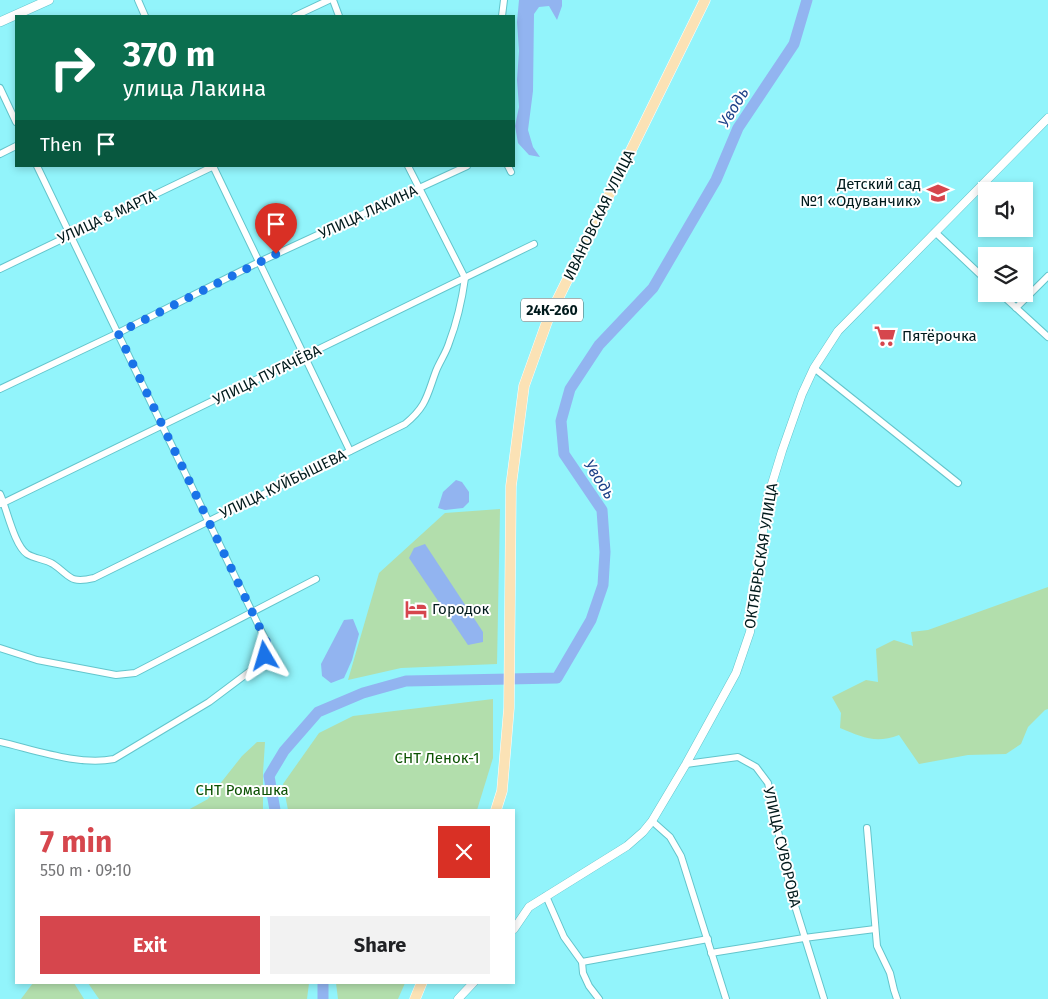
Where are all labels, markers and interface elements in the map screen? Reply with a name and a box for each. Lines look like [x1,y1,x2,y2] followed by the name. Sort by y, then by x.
[123,33,215,75] text: 370 m
[40,35,105,100] icon: right
[123,75,266,102] text: улица Лакина
[714,84,753,131] water label: Уводь
[92,130,120,158] icon: arrive
[40,133,82,156] text: Then
[560,146,639,283] street label: ИВАНОВСКАЯ УЛИЦА
[800,175,921,210] place label: Детский сад №1 «Одуванчик»
[925,180,951,206] school or university icon: Детский сад №1 «Одуванчик»
[316,181,421,243] street label: УЛИЦА ЛАКИНА
[978,182,1033,302] map controls
[978,182,1033,237] button: sound
[55,186,160,248] street label: УЛИЦА 8 МАРТА
[255,203,297,254] pin
[262,210,290,238] icon: arrive
[978,247,1033,302] button: layers
[521,298,583,322] road number: 24К-260
[872,323,898,349] supermarket icon: Пятёрочка
[902,327,977,345] place label: Пятёрочка
[210,341,324,409] street label: УЛИЦА ПУГАЧЁВА
[217,445,349,522] street label: УЛИЦА КУЙБЫШЕВА
[580,456,619,502] water label: Уводь
[741,481,781,630] street label: ОКТЯБРЬСКАЯ УЛИЦА
[403,596,429,622] hotel icon: Городок
[432,600,490,618] place label: Городок
[238,629,290,681] position arrow
[395,749,479,767] park label: СНТ Ленок-1
[195,781,289,799] park label: СНТ Ромашка
[759,785,805,909] street label: УЛИЦА СУВОРОВА
[40,824,112,860] text: 7 min
[438,826,490,878] button: close
[40,861,131,880] text: 550 m · 09:10
[40,916,260,974] button: Exit
[270,916,490,974] button: Share

